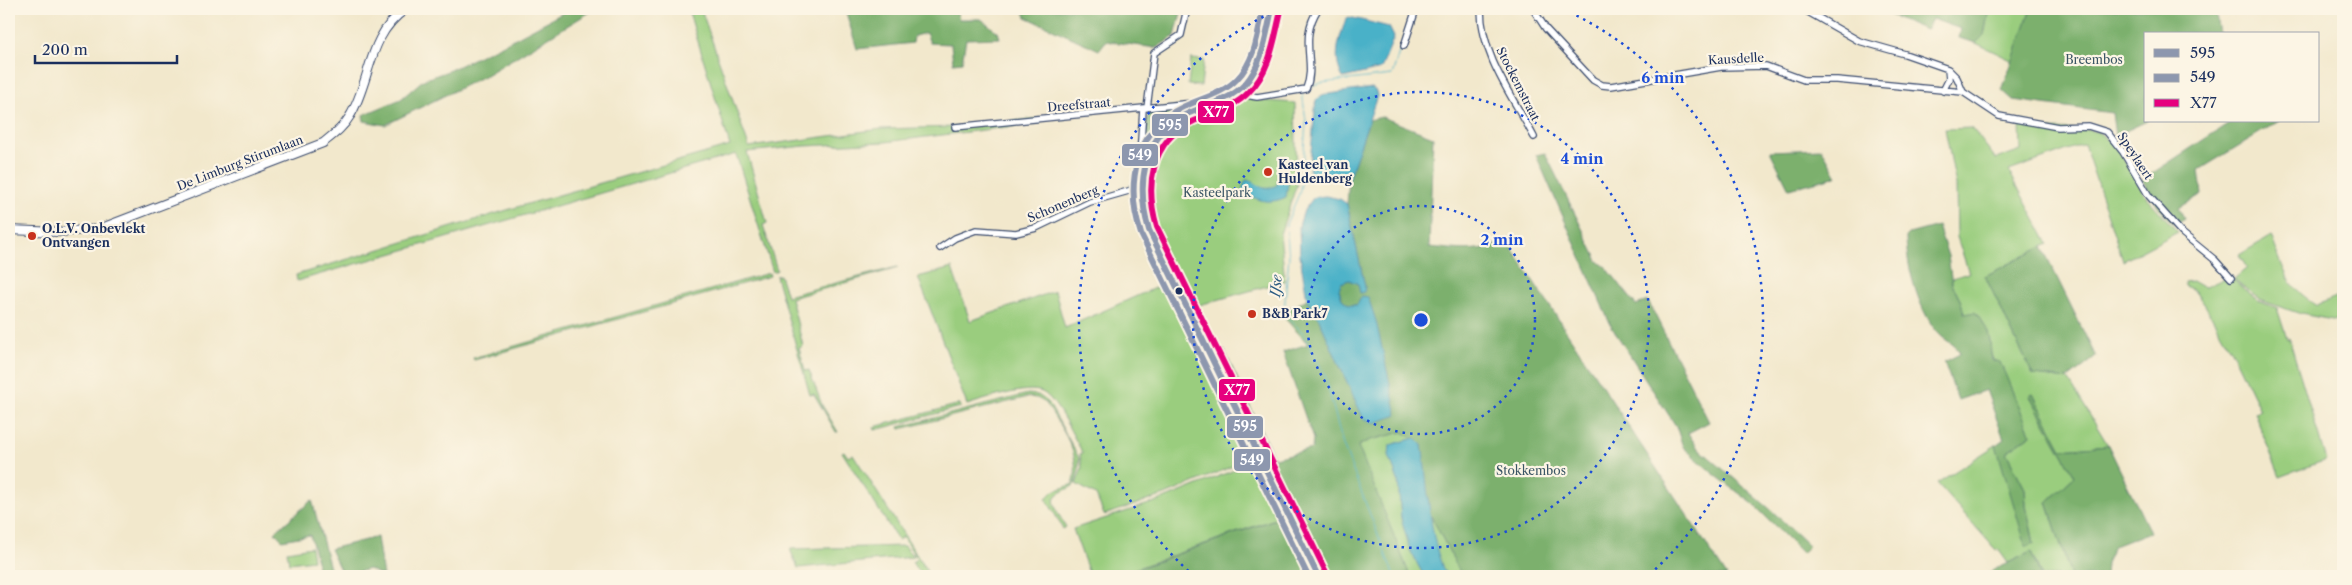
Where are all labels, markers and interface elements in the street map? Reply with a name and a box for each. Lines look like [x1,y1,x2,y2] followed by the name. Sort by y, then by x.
[35,32,178,64] scale bar
[2144,32,2320,122] legend
[42,40,88,59] text: 200 m
[2190,43,2215,62] text: 595
[1493,44,1544,124] street label: Stockemstraat
[1708,50,1765,67] street label: Kausdelle
[2065,52,2123,67] park label: Breembos
[2190,67,2216,86] text: 549
[1641,68,1685,87] text: 6 min
[2189,93,2217,112] text: X77
[1047,94,1112,115] street label: Dreefstraat
[1197,100,1235,124] line badge: X77
[1202,103,1230,121] text: X77
[1151,113,1189,137] line badge: 595
[1158,116,1182,134] text: 595
[2115,129,2157,183] street label: Speylaert
[175,131,305,194] street label: De Limburg Stirumlaan
[1121,143,1159,167] line badge: 549
[1128,146,1152,164] text: 549
[1560,149,1604,168] text: 4 min
[1278,157,1353,186] place label: Kasteel van Huldenberg
[1262,166,1274,178] marker: Kasteel van Huldenberg
[1025,182,1101,225] street label: Schonenberg
[1183,185,1252,200] park label: Kasteelpark
[42,221,146,250] place label: O.L.V. Onbevlekt Ontvangen
[26,230,38,242] marker: O.L.V. Onbevlekt Ontvangen
[1480,230,1524,249] text: 2 min
[1266,273,1286,299] water label: IJse
[1174,286,1184,296] unlabelled marker
[1262,306,1328,321] place label: B&B Park7
[1246,308,1258,320] marker: B&B Park7
[1412,311,1430,329] centre of rings
[1218,378,1256,402] line badge: X77
[1223,381,1251,399] text: X77
[1226,415,1264,439] line badge: 595
[1233,417,1257,435] text: 595
[1233,448,1271,472] line badge: 549
[1240,451,1264,469] text: 549
[1496,463,1566,478] park label: Stokkembos

